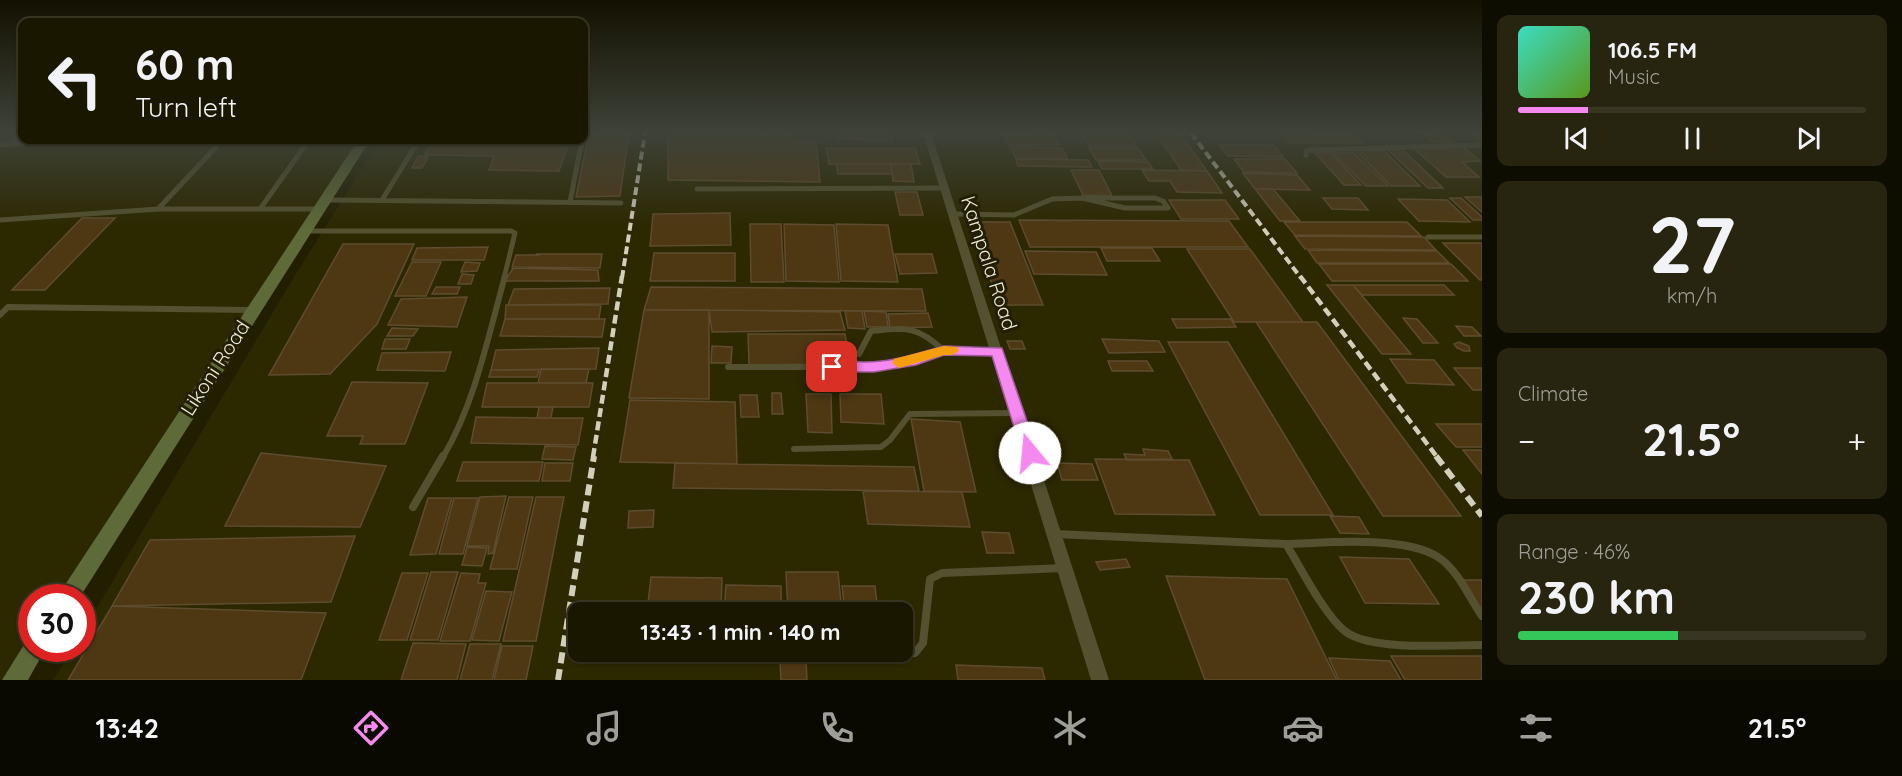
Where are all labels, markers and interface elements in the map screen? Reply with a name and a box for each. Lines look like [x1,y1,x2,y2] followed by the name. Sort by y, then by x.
[1608,36,1697,64] text: 106.5 FM
[135,38,235,91] text: 60 m
[36,42,114,120] icon: left
[1608,64,1660,89] text: Music
[135,90,237,124] text: Turn left
[1560,122,1593,155] icon: previous
[1676,122,1709,155] icon: pause
[1792,122,1825,155] icon: next
[956,192,1023,333] street label: Kampala Road
[1648,195,1736,293] text: 27
[1667,283,1717,308] text: km/h
[175,316,255,420] street label: Likoni Road
[806,341,857,392] pin
[815,350,848,383] icon: arrive
[1518,381,1588,406] text: Climate
[1642,411,1740,467] text: 21.5°
[1518,420,1535,461] text: −
[1847,420,1866,461] text: +
[998,421,1062,485] position arrow
[1518,539,1630,564] text: Range · 46%
[1518,569,1675,625] text: 230 km
[18,584,96,662] speed limit sign: 30
[640,618,841,646] text: 13:43 · 1 min · 140 m
[350,707,392,749] icon: directions
[583,707,625,749] icon: music
[816,707,858,749] icon: phone
[1049,707,1091,749] icon: climate
[1282,707,1324,749] icon: car
[1515,707,1557,749] icon: filters
[95,711,159,745] text: 13:42
[1748,711,1806,745] text: 21.5°

